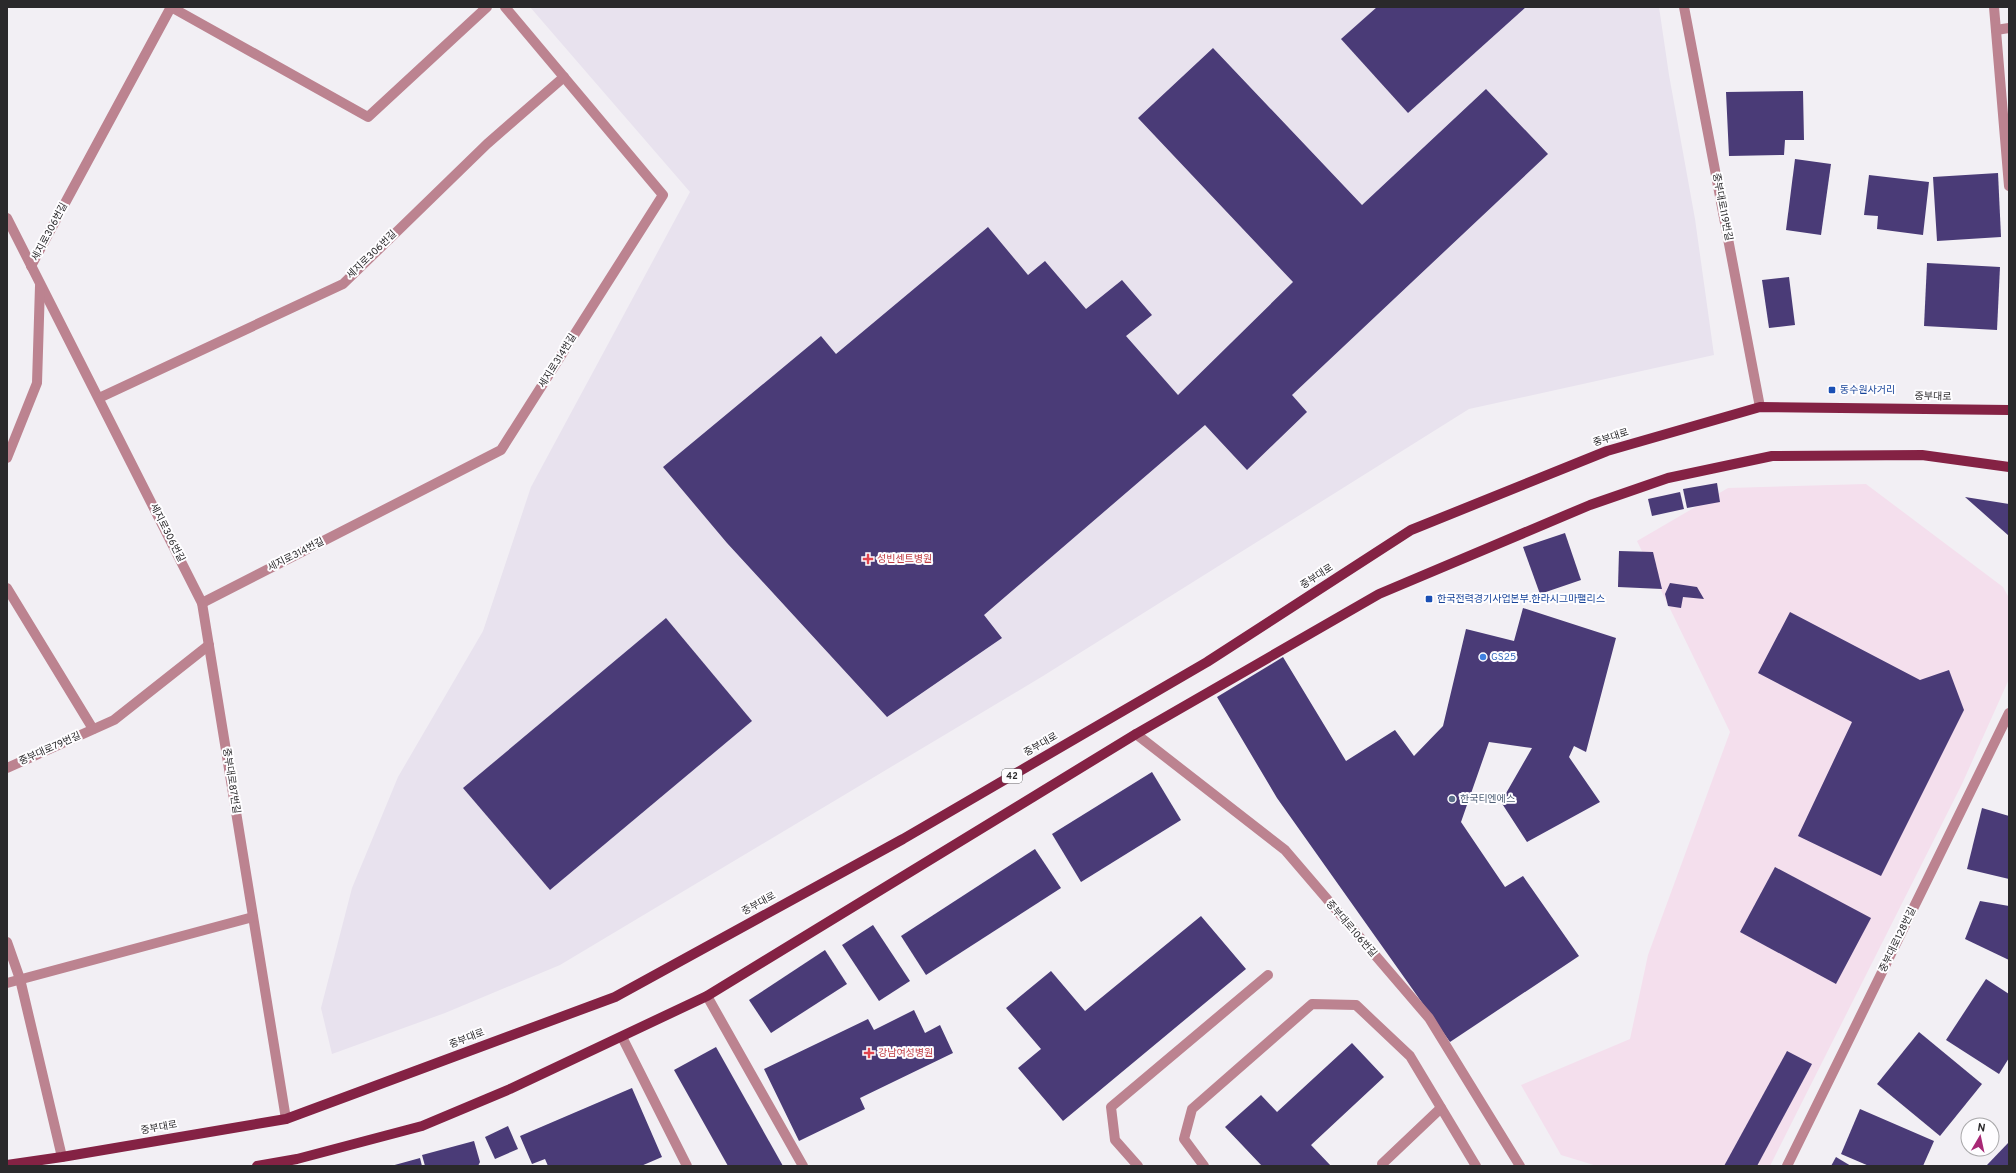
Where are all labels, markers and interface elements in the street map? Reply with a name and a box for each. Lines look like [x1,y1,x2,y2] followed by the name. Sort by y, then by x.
[1709,172,1735,242] street label: 중부대로119번길
[29,201,71,263] street label: 세지로306번길
[344,228,400,282] street label: 세지로306번길
[536,331,580,391] street label: 세지로314번길
[1840,384,1895,397] place label: 동수원사거리
[1827,385,1837,395] marker: 동수원사거리
[1914,390,1952,404] street label: 중부대로
[1591,426,1631,450] street label: 중부대로
[147,501,187,565] street label: 세지로306번길
[266,535,326,575] street label: 세지로314번길
[862,553,874,565] marker: 성빈센트병원
[877,553,932,566] place label: 성빈센트병원
[1298,562,1336,592] street label: 중부대로
[1437,593,1605,606] place label: 한국전력경기사업본부.한라시그마팰리스
[1424,594,1434,604] marker: 한국전력경기사업본부.한라시그마팰리스
[1491,651,1516,664] place label: GS25
[1478,652,1488,662] marker: GS25
[17,730,83,768] street label: 중부대로79번길
[1022,730,1060,760] street label: 중부대로
[219,747,243,815] street label: 중부대로87번길
[1002,769,1022,783] road number: 42
[1460,793,1515,806] place label: 한국티엔에스
[1447,794,1457,804] marker: 한국티엔에스
[740,889,778,919] street label: 중부대로
[1323,898,1379,960] street label: 중부대로106번길
[1877,905,1919,975] street label: 중부대로128번길
[447,1026,487,1052] street label: 중부대로
[863,1047,875,1059] marker: 강남여성병원
[878,1047,933,1060] place label: 강남여성병원
[1960,1117,2000,1157] north arrow
[140,1118,178,1138] street label: 중부대로
[1976,1121,1986,1136] text: N

